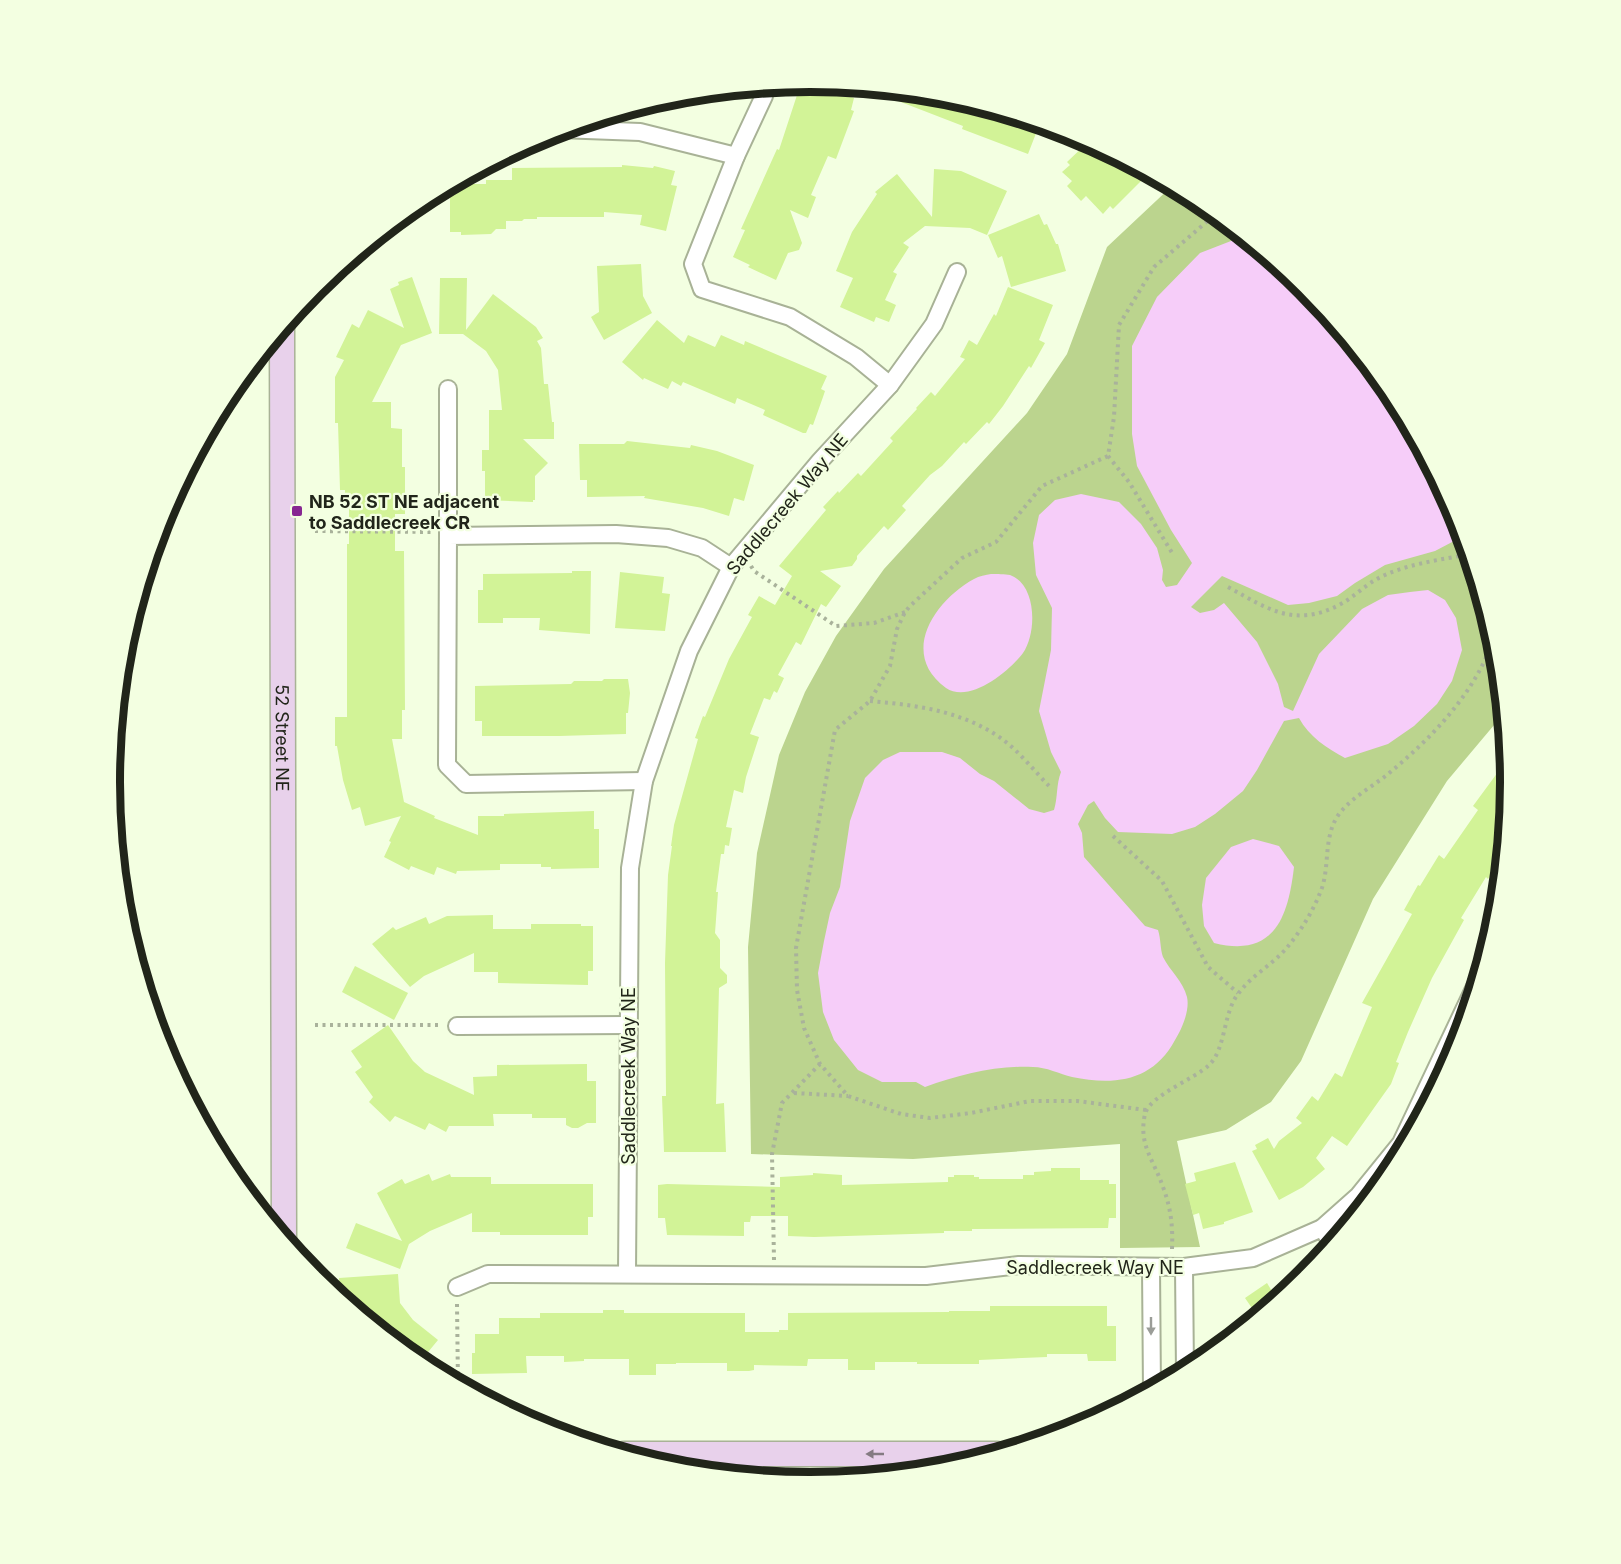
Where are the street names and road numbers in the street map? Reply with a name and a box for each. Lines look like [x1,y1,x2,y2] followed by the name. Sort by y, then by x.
[722,429,852,579] street label: Saddlecreek Way NE
[272,684,294,792] street label: 52 Street NE
[618,987,639,1165] street label: Saddlecreek Way NE
[1006,1257,1184,1278] street label: Saddlecreek Way NE

